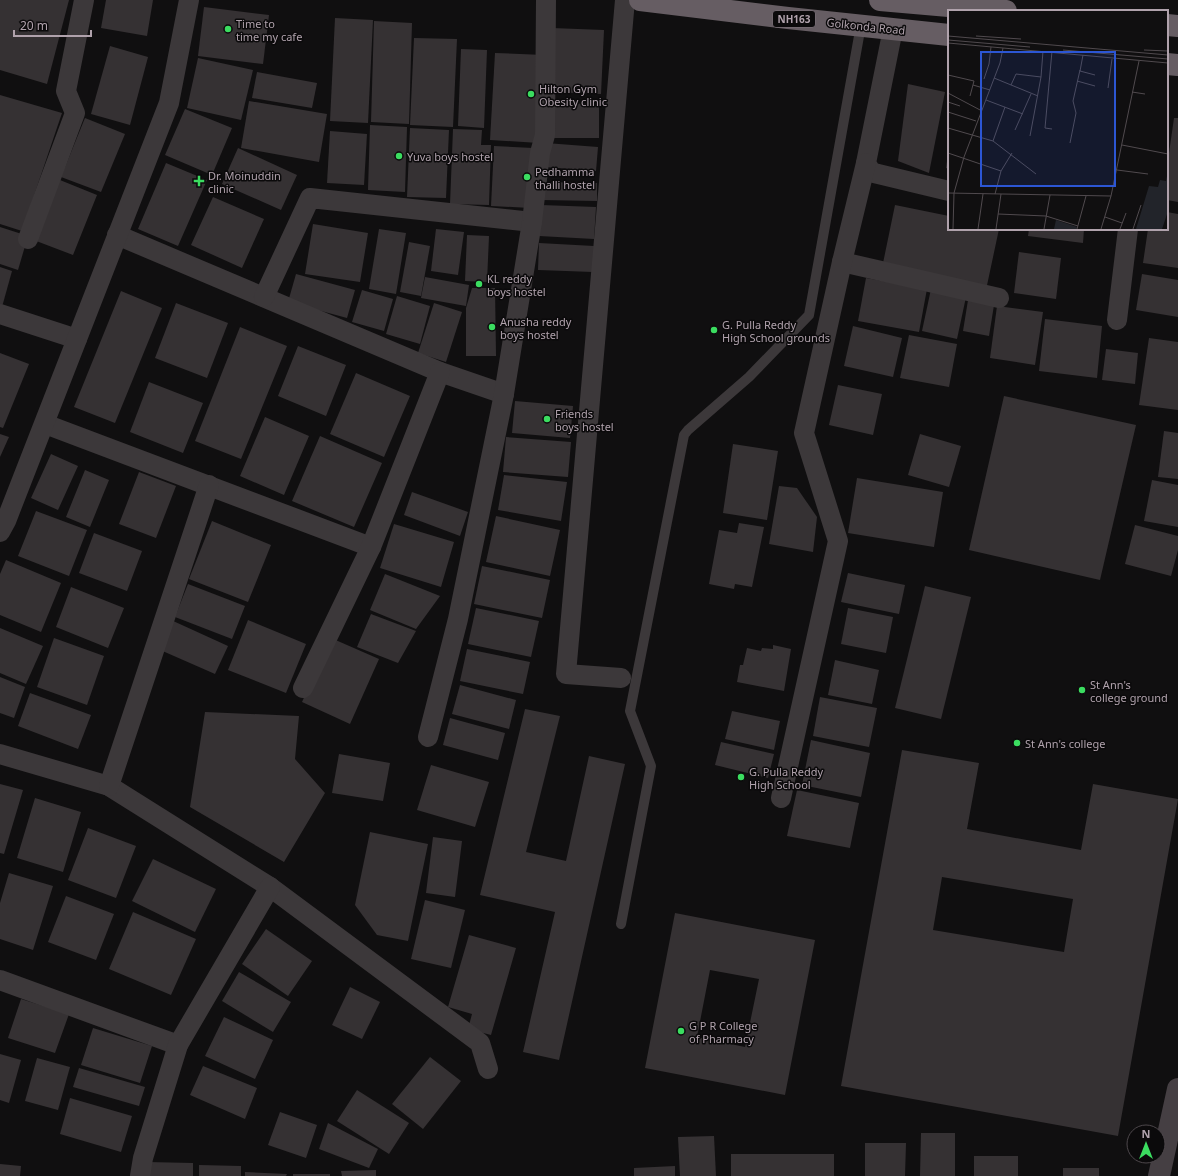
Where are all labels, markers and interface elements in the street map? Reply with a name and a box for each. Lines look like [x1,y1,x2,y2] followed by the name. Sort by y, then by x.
[948,10,1168,230] inset map
[773,11,815,27] road number: NH163
[14,12,91,38] scale bar
[826,14,906,38] street label: Golkonda Road
[236,16,302,44] place label: Time to time my cafe
[20,17,48,34] text: 20 m
[223,24,233,34] marker: Time to time my cafe
[539,81,607,109] place label: Hilton Gym Obesity clinic
[526,89,536,99] marker: Hilton Gym Obesity clinic
[407,149,493,164] place label: Yuva boys hostel
[394,151,404,161] marker: Yuva boys hostel
[535,164,595,192] place label: Pedhamma thalli hostel
[208,168,281,196] place label: Dr. Moinuddin clinic
[522,172,532,182] marker: Pedhamma thalli hostel
[193,175,205,187] marker: Dr. Moinuddin clinic
[487,271,546,299] place label: KL reddy boys hostel
[474,279,484,289] marker: KL reddy boys hostel
[500,314,572,342] place label: Anusha reddy boys hostel
[722,317,830,345] place label: G. Pulla Reddy High School grounds
[487,322,497,332] marker: Anusha reddy boys hostel
[709,325,719,335] marker: G. Pulla Reddy High School grounds
[555,406,614,434] place label: Friends boys hostel
[542,414,552,424] marker: Friends boys hostel
[1090,677,1168,705] place label: St Ann's college ground
[1077,685,1087,695] marker: St Ann's college ground
[1025,736,1105,751] place label: St Ann's college
[1012,738,1022,748] marker: St Ann's college
[749,764,824,792] place label: G. Pulla Reddy High School
[736,772,746,782] marker: G. Pulla Reddy High School
[689,1018,758,1046] place label: G P R College of Pharmacy
[676,1026,686,1036] marker: G P R College of Pharmacy
[1126,1124,1166,1164] north arrow
[1142,1126,1150,1141] text: N

